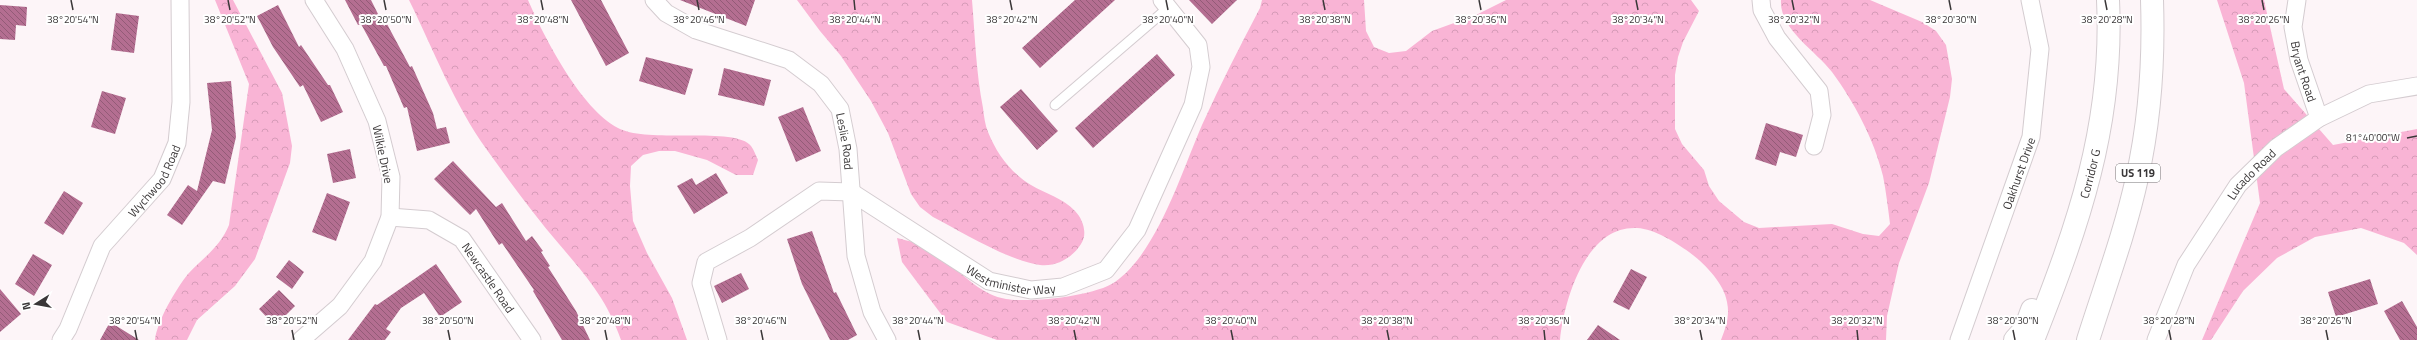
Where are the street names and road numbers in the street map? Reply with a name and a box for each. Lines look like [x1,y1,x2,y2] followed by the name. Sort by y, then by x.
[2286,39,2322,104] street label: Bryant Road
[831,111,859,170] street label: Leslie Road
[368,123,398,185] street label: Wilkie Drive
[1997,134,2040,212] street label: Oakhurst Drive
[123,141,185,221] street label: Wychwood Road
[2222,144,2280,203] street label: Lucado Road
[2074,147,2105,201] street label: Corridor G
[2116,164,2160,182] road number: US 119
[458,238,520,316] street label: Newcastle Road
[963,259,1057,299] street label: Westminister Way

